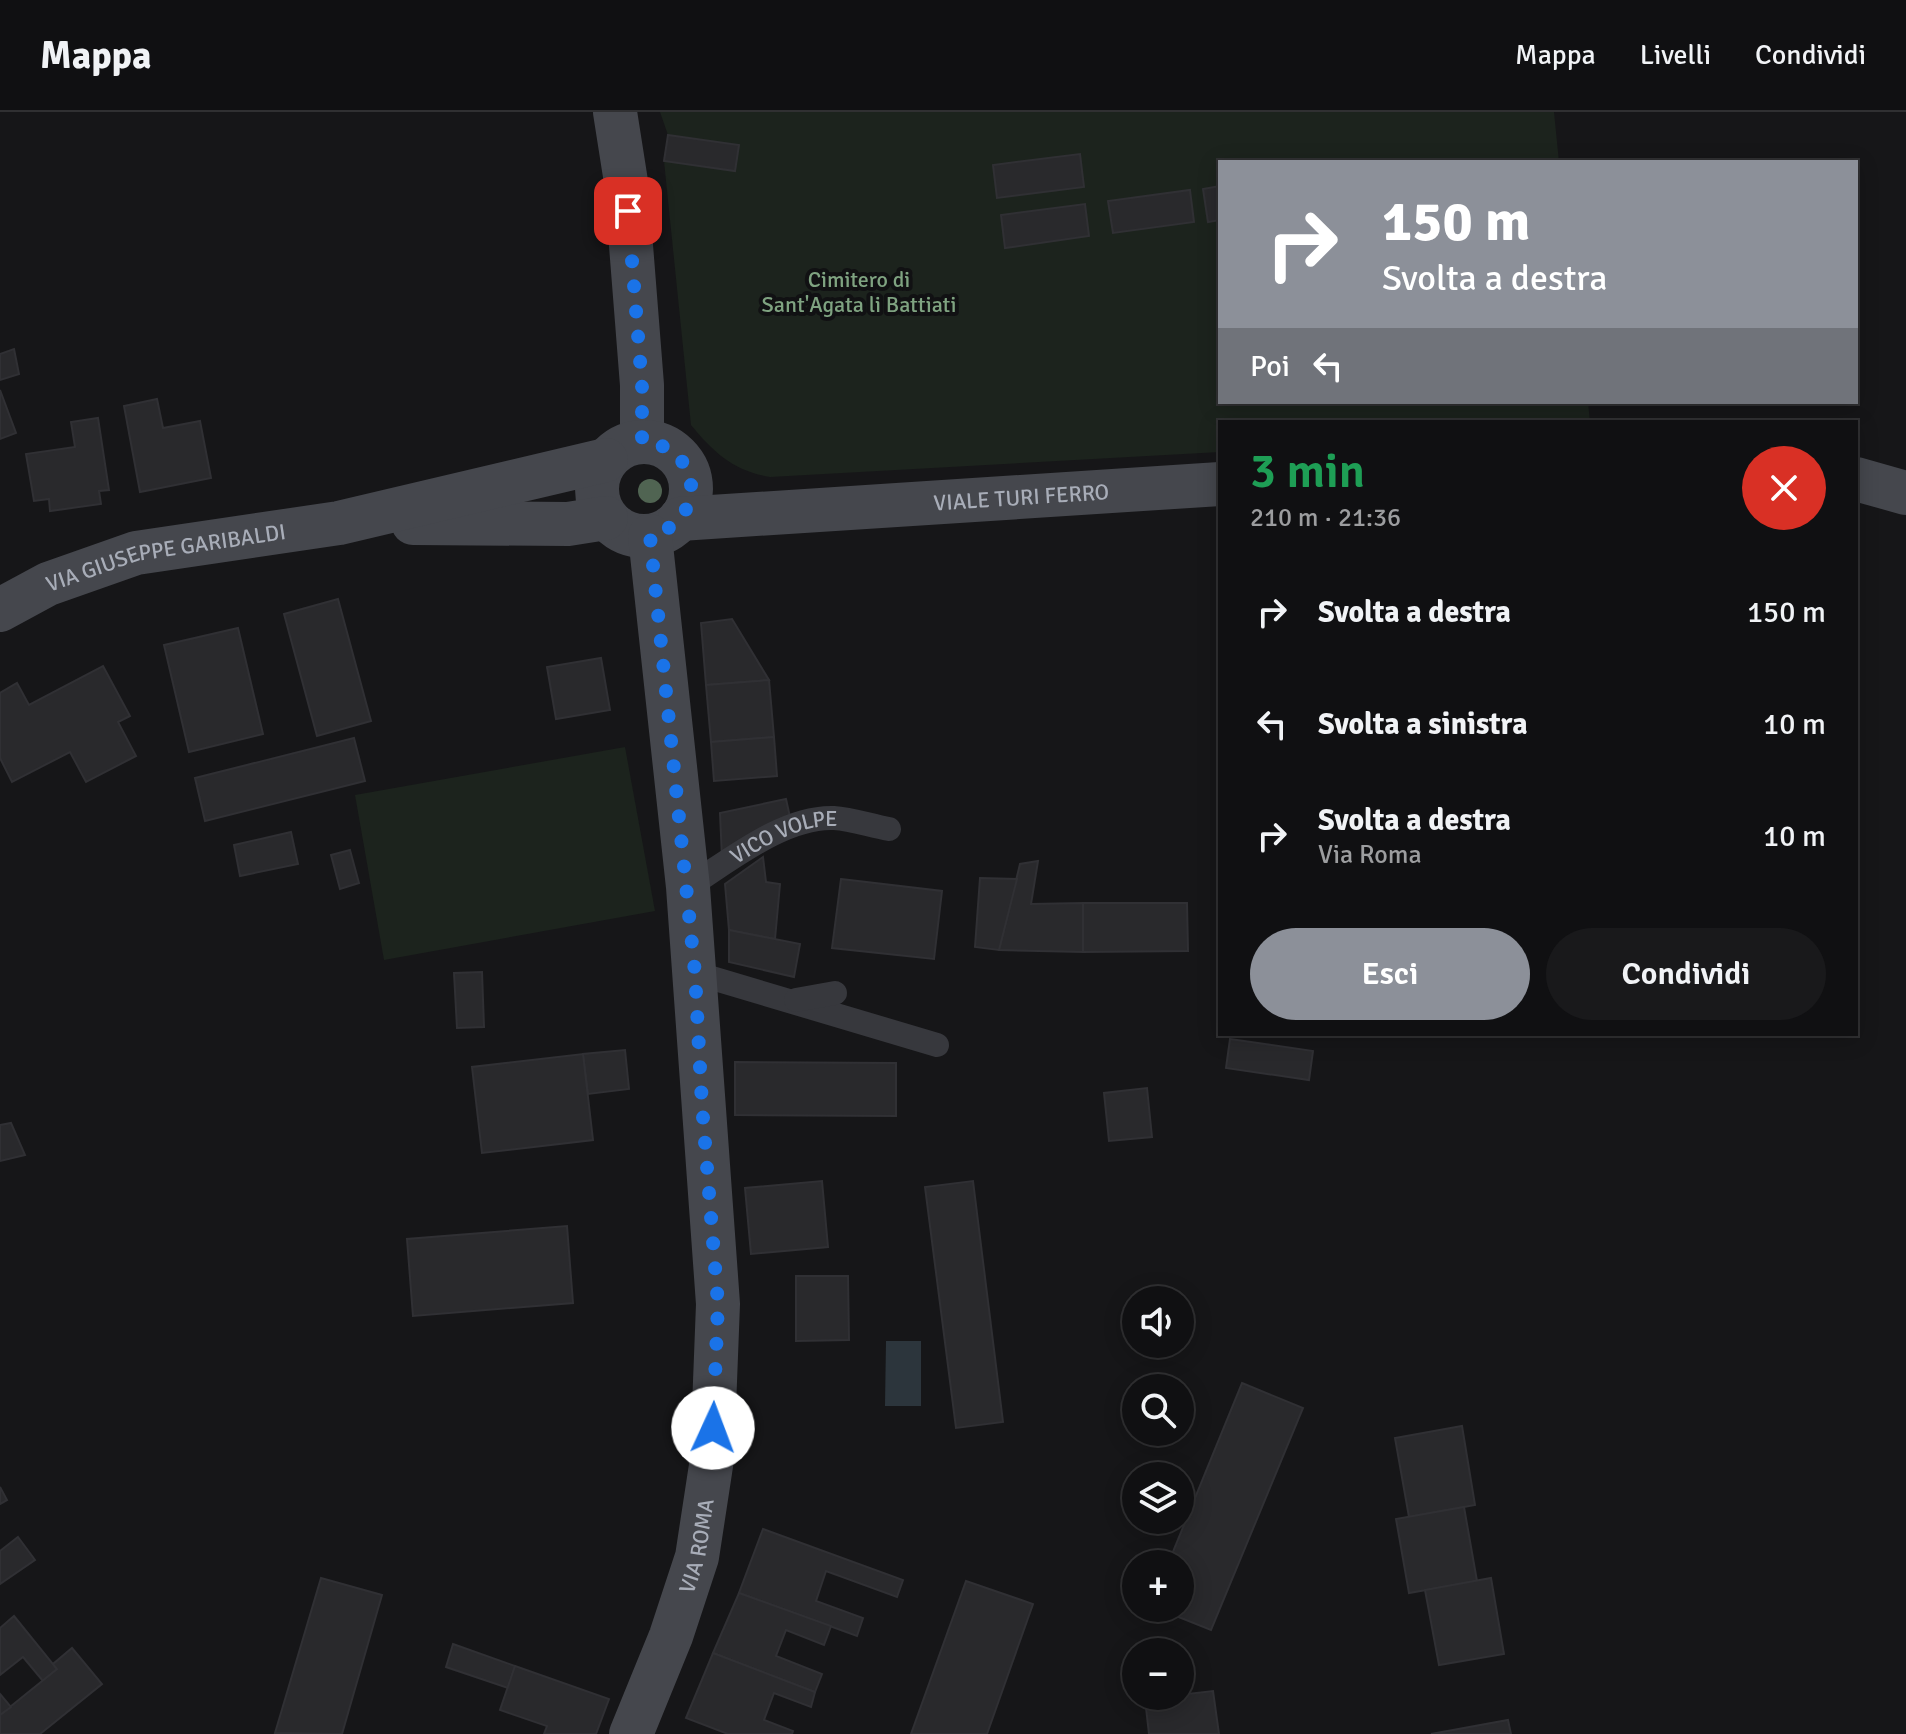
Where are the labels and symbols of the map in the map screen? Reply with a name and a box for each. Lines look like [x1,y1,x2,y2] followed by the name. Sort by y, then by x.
[594,177,662,245] pin
[762,266,956,318] park label: Cimitero di Sant'Agata li Battiati
[933,478,1110,516] street label: VIALE TURI FERRO
[42,518,287,597] street label: VIA GIUSEPPE GARIBALDI
[725,804,837,869] street label: VICO VOLPE
[671,1386,755,1470] position arrow
[673,1496,719,1596] street label: VIA ROMA

